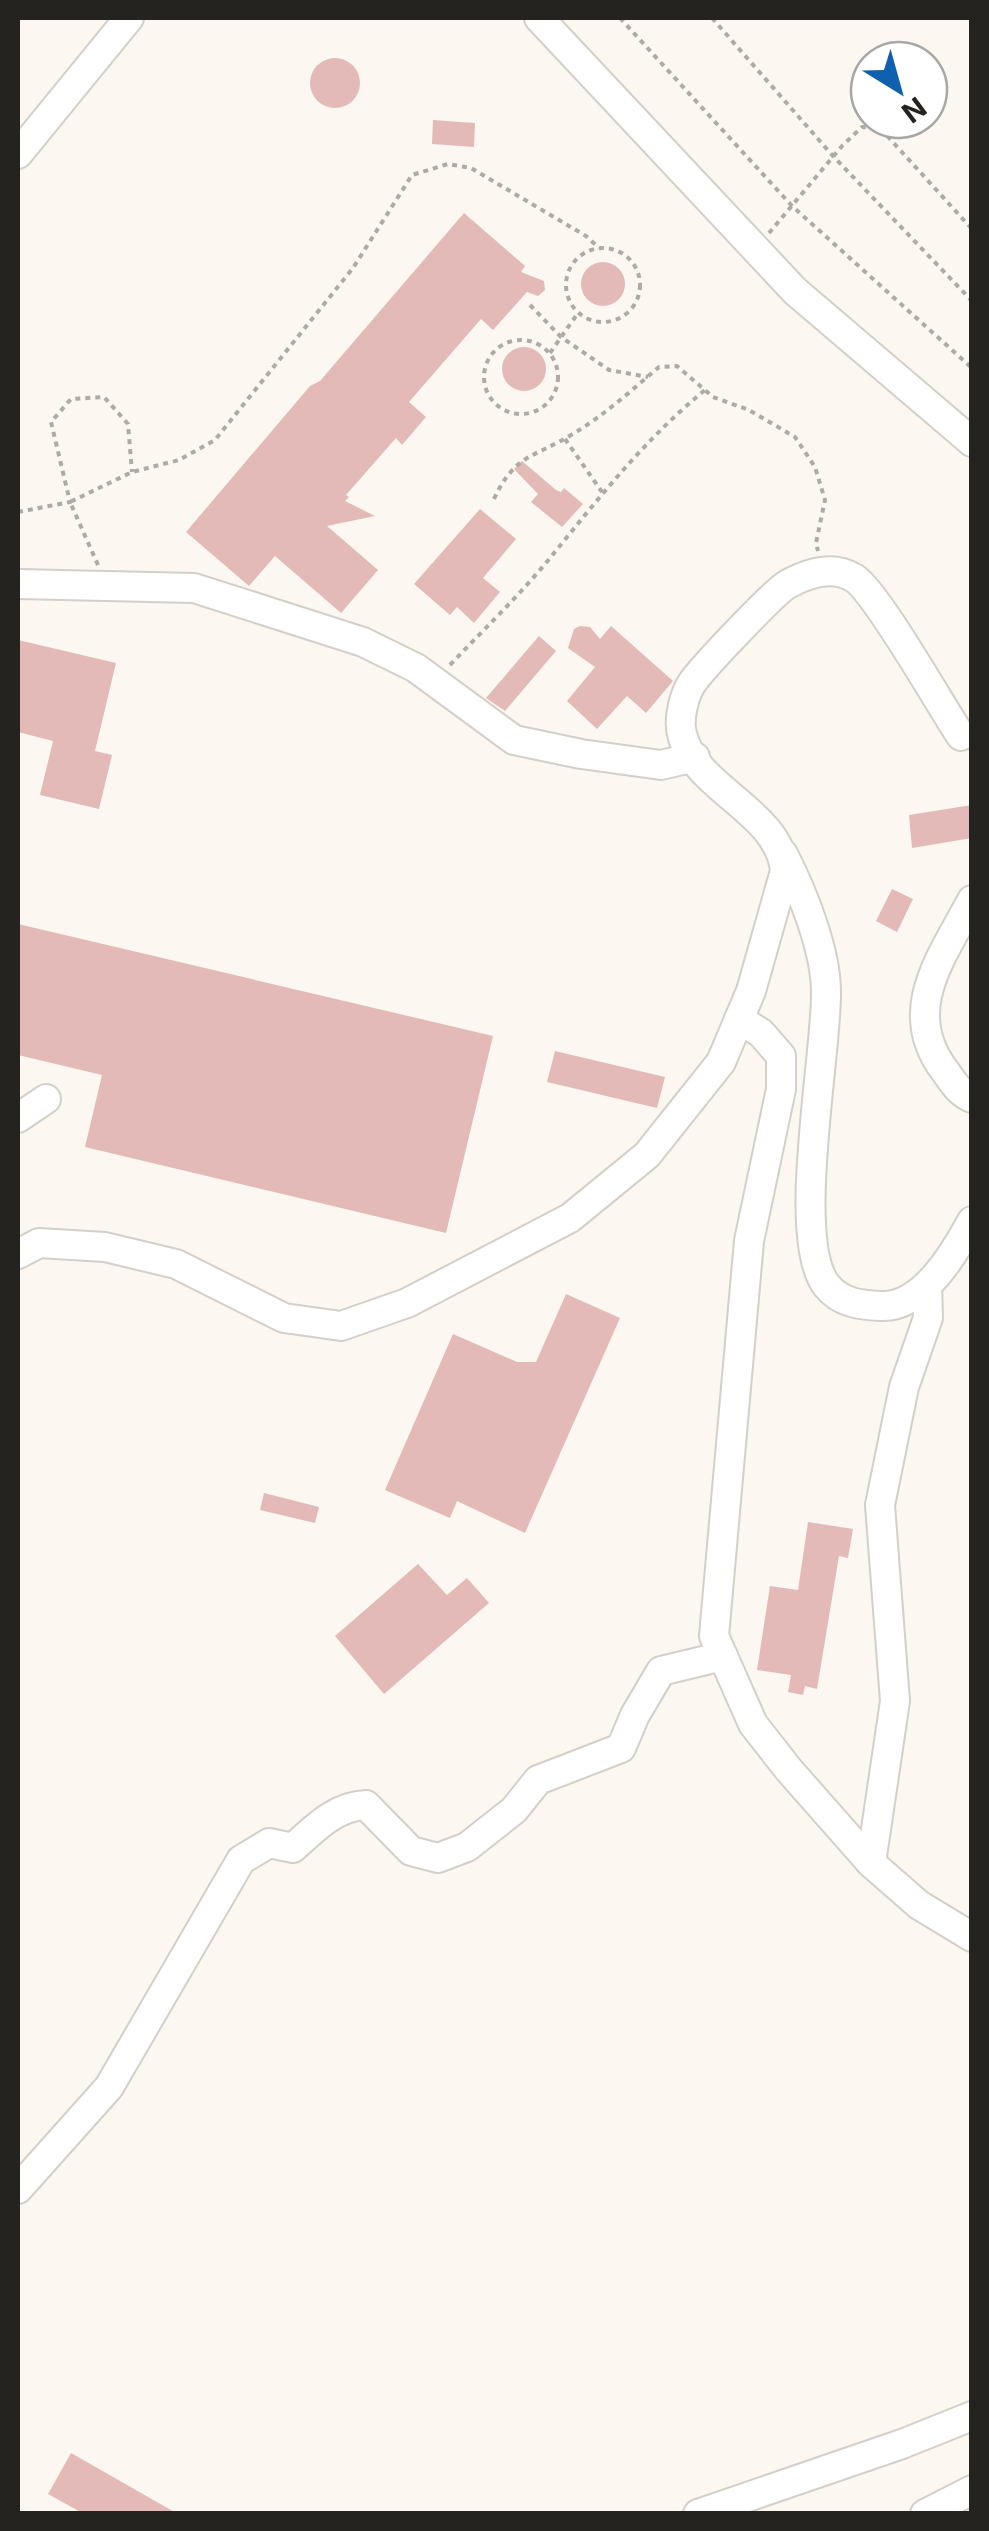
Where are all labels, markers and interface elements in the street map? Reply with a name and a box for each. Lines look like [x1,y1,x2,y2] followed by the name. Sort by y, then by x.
[849,40,949,140] north arrow
[895,90,933,130] text: N

